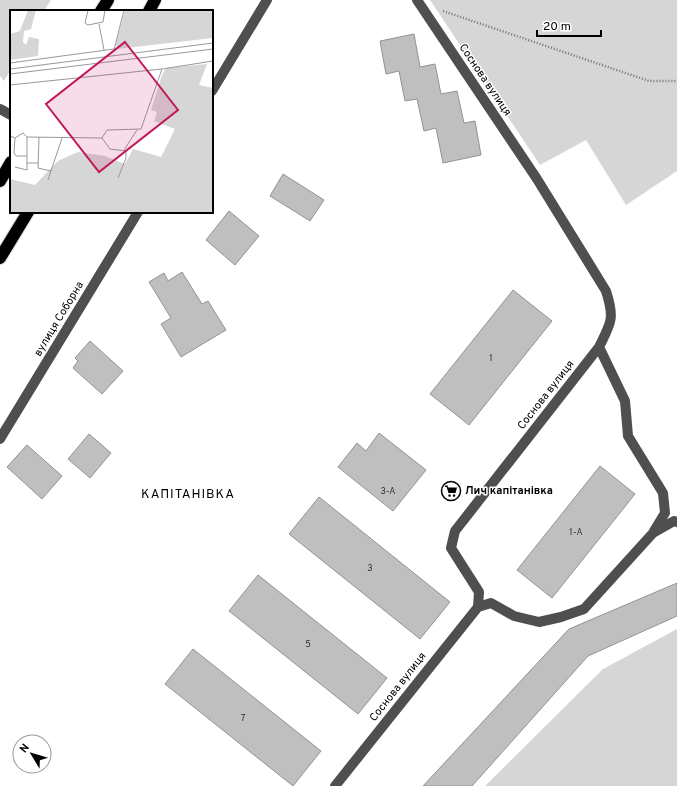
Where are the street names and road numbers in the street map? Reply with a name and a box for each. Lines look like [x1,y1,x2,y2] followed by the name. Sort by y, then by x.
[456,41,514,119] street label: Соснова вулиця
[31,279,87,359] street label: вулиця Соборна
[515,358,577,432] street label: Соснова вулиця
[367,650,429,724] street label: Соснова вулиця

